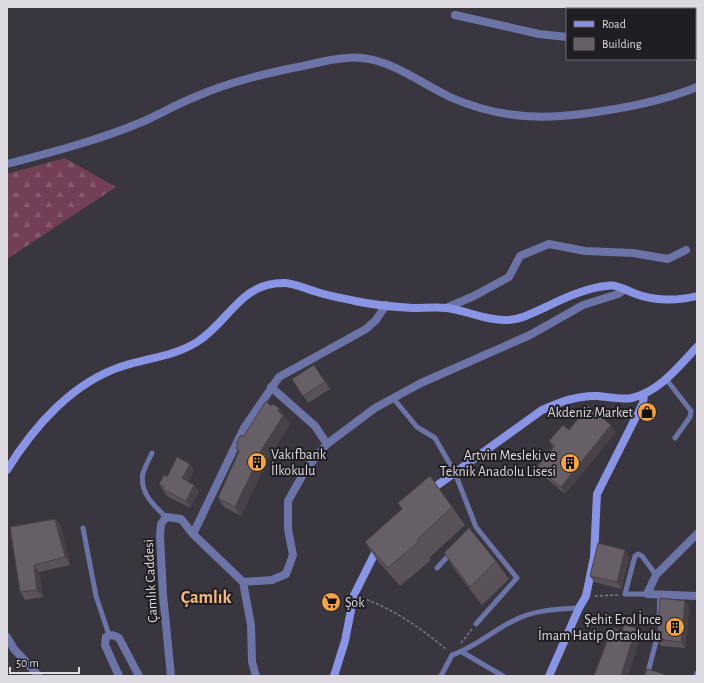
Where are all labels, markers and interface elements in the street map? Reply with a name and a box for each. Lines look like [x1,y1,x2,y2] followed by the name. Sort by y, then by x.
[566,8,696,60] legend
[602,18,626,30] text: Road
[602,38,642,50] text: Building
[636,401,658,423] shop icon: Akdeniz Market
[548,406,634,420] place label: Akdeniz Market
[271,448,327,478] place label: Vakıfbank İlkokulu
[440,449,556,479] place label: Artvin Mesleki ve Teknik Anadolu Lisesi
[246,451,268,473] building icon: Vakıfbank İlkokulu
[559,452,581,474] building icon: Artvin Mesleki ve Teknik Anadolu Lisesi
[142,539,160,623] street label: Çamlık Caddesi
[181,589,231,607] district label: Çamlık
[320,591,342,613] supermarket icon: Şok
[345,596,365,610] place label: Şok
[538,610,661,643] place label: Şehit Erol İnce İmam Hatip Ortaokulu
[664,616,686,638] building icon: Şehit Erol İnce İmam Hatip Ortaokulu
[10,649,79,675] scale bar
[16,657,39,669] text: 50 m

